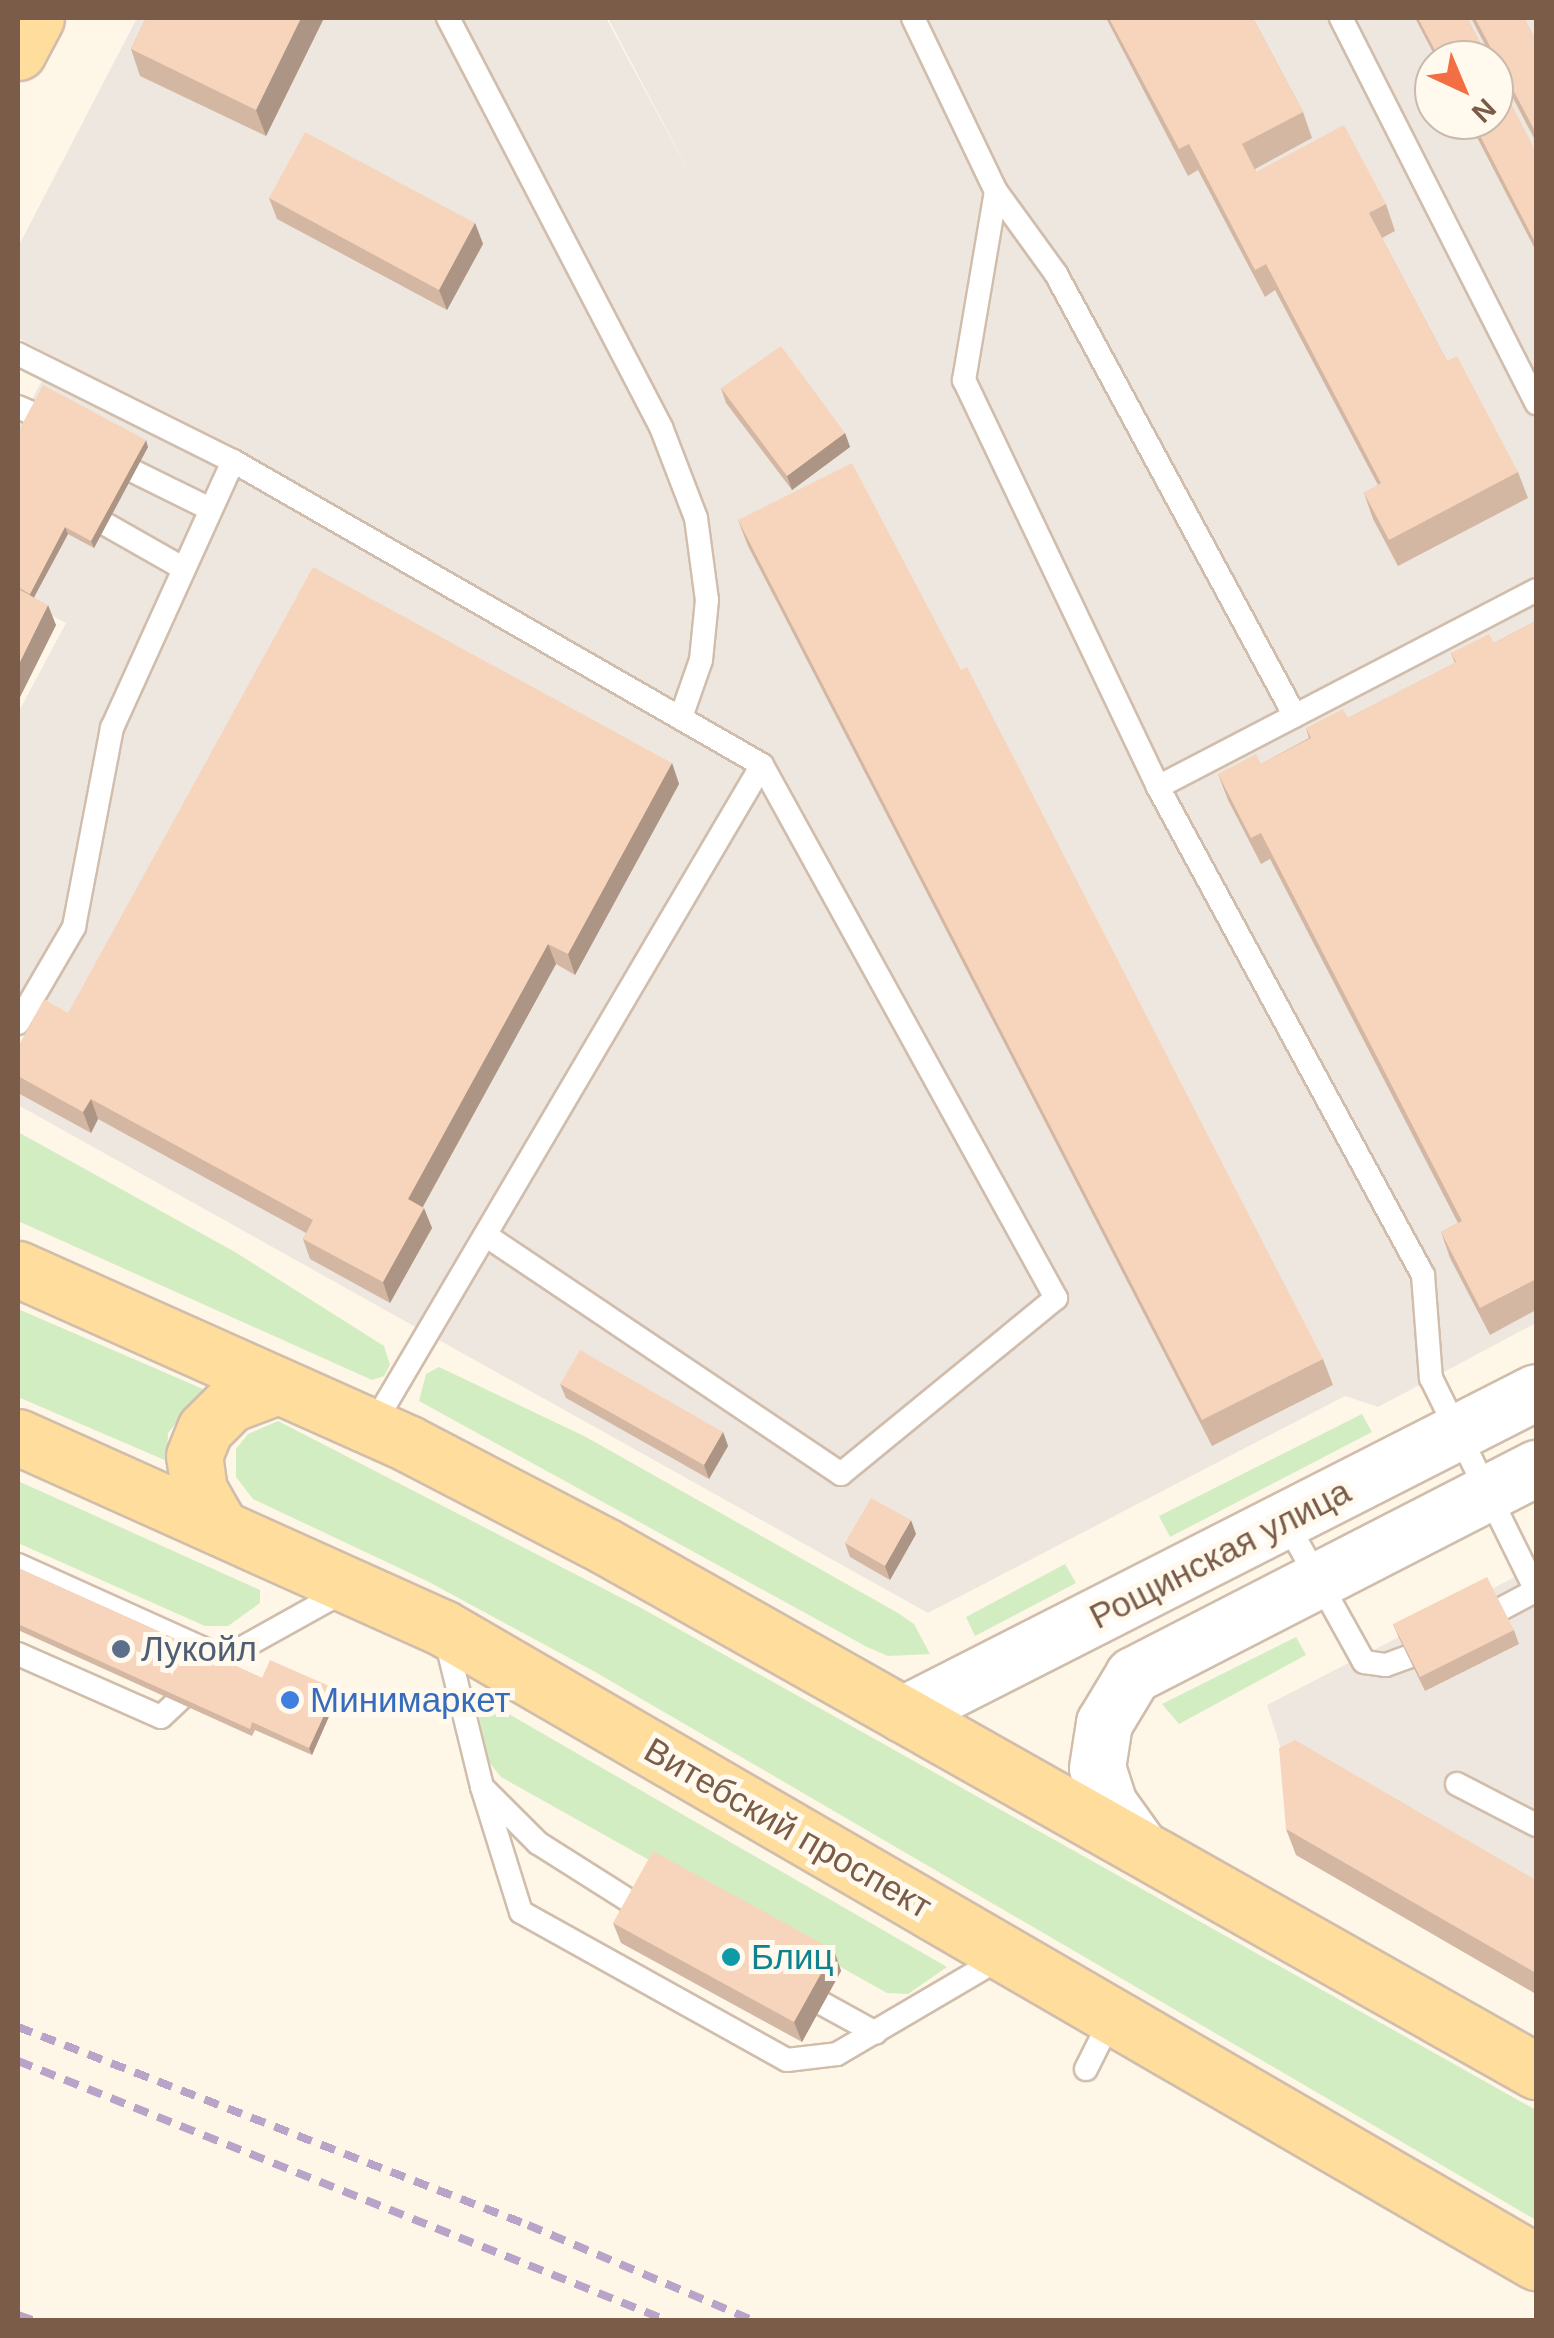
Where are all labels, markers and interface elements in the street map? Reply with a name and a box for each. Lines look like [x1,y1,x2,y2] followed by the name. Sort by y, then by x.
[1414,40,1514,140] north arrow
[1466,92,1502,129] text: N
[1083,1470,1357,1638] street label: Рощинская улица
[141,1628,257,1670] place label: Лукойл
[110,1638,132,1660] marker: Лукойл
[310,1679,511,1721] place label: Минимаркет
[279,1689,301,1711] marker: Минимаркет
[637,1729,939,1927] street label: Витебский проспект
[751,1936,834,1978] place label: Блиц
[720,1946,742,1968] marker: Блиц

